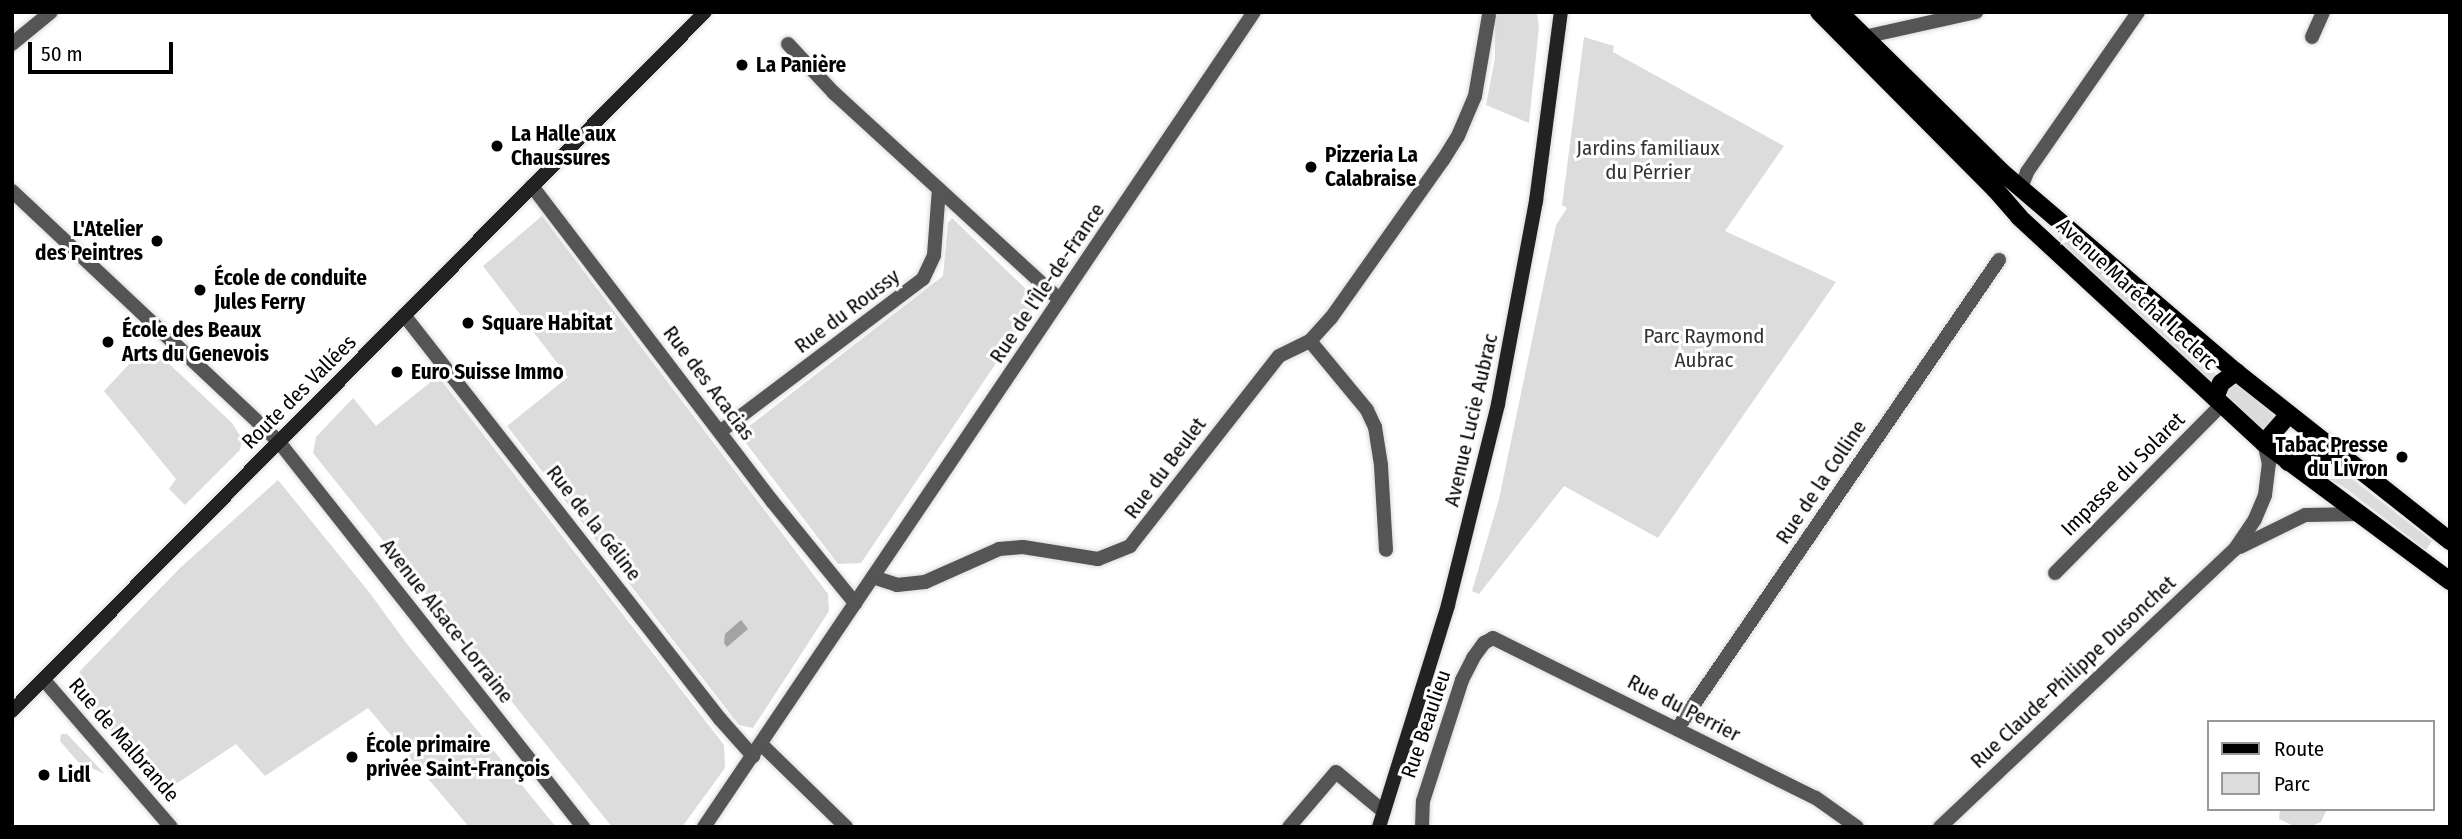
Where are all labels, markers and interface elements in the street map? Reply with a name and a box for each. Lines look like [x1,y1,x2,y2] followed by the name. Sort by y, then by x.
[32,28,177,72] scale bar
[41,41,83,67] text: 50 m
[756,52,846,78] place label: La Panière
[734,57,750,73] marker: La Panière
[511,121,616,171] place label: La Halle aux Chaussures
[1576,135,1720,185] park label: Jardins familiaux du Pérrier
[489,138,505,154] marker: La Halle aux Chaussures
[1325,142,1418,192] place label: Pizzeria La Calabraise
[1303,159,1319,175] marker: Pizzeria La Calabraise
[984,198,1110,368] street label: Rue de l'Île-de-France
[2051,213,2223,375] street label: Avenue Maréchal Leclerc
[35,216,143,266] place label: L'Atelier des Peintres
[149,233,165,249] marker: L'Atelier des Peintres
[790,263,904,359] street label: Rue du Roussy
[214,265,367,315] place label: École de conduite Jules Ferry
[192,282,208,298] marker: École de conduite Jules Ferry
[482,310,613,336] place label: Square Habitat
[460,315,476,331] marker: Square Habitat
[122,317,269,367] place label: École des Beaux Arts du Genevois
[658,321,760,445] street label: Rue des Acacias
[1644,323,1764,373] park label: Parc Raymond Aubrac
[237,330,361,454] street label: Route des Vallées
[1439,331,1503,509] street label: Avenue Lucie Aubrac
[100,334,116,350] marker: École des Beaux Arts du Genevois
[411,359,564,385] place label: Euro Suisse Immo
[389,364,405,380] marker: Euro Suisse Immo
[2056,407,2190,541] street label: Impasse du Solaret
[1119,412,1211,524] street label: Rue du Beulet
[1770,415,1872,549] street label: Rue de la Colline
[2275,432,2388,482] place label: Tabac Presse du Livron
[2394,449,2410,465] marker: Tabac Presse du Livron
[541,460,647,586] street label: Rue de la Géline
[375,534,519,708] street label: Avenue Alsace-Lorraine
[1965,570,2181,774] street label: Rue Claude-Philippe Dusonchet
[1396,667,1456,781] street label: Rue Beaulieu
[1623,669,1745,747] street label: Rue du Perrier
[63,673,185,807] street label: Rue de Malbrande
[2206,720,2434,811] legend
[366,732,550,782] place label: École primaire privée Saint-François
[2274,736,2324,762] text: Route
[344,749,360,765] marker: École primaire privée Saint-François
[58,762,90,788] place label: Lidl
[36,767,52,783] marker: Lidl
[2274,771,2310,797] text: Parc

